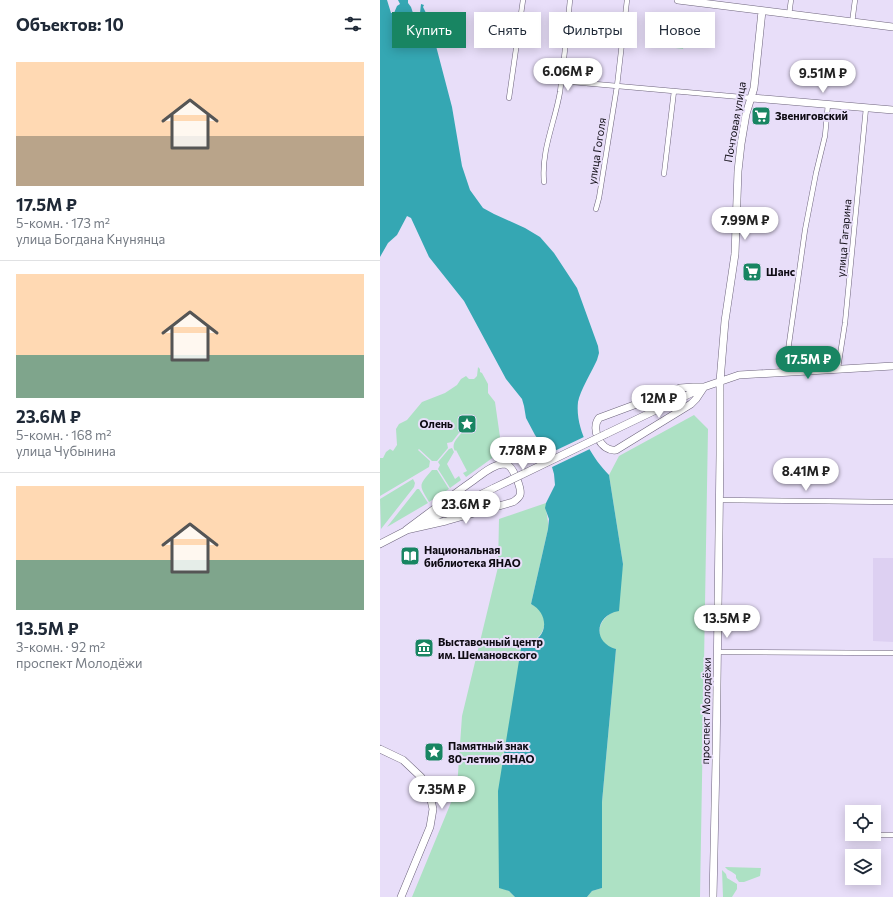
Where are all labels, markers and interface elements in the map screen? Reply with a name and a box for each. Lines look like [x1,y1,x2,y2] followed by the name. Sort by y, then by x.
[392,12,466,48] chip: Купить
[474,12,541,48] chip: Снять
[549,12,637,48] chip: Фильтры
[645,12,715,48] chip: Новое
[342,13,364,35] icon: filters
[16,14,124,35] text: Объектов: 10
[531,58,605,92] pin: 6.06M ₽
[786,60,860,94] pin: 9.51M ₽
[542,63,594,79] text: 6.06M ₽
[799,65,847,81] text: 9.51M ₽
[721,80,748,163] street label: Почтовая улица
[154,88,226,160] icon: home
[750,105,772,127] supermarket icon: Звениговский
[775,109,848,122] place label: Звениговский
[585,117,608,185] street label: улица Гоголя
[16,194,77,215] text: 17.5M ₽
[834,198,853,278] street label: улица Гагарина
[708,207,782,241] pin: 7.99M ₽
[720,212,770,228] text: 7.99M ₽
[16,215,110,231] text: 5-комн. · 173 m²
[16,231,165,247] text: улица Богдана Кнунянца
[741,261,763,283] supermarket icon: Шанс
[766,265,795,278] place label: Шанс
[154,300,226,372] icon: home
[771,346,845,380] pin: 17.5M ₽
[785,351,831,367] text: 17.5M ₽
[631,385,687,419] pin: 12M ₽
[641,390,677,406] text: 12M ₽
[16,406,81,427] text: 23.6M ₽
[456,413,478,435] place icon: Олень
[420,417,453,430] place label: Олень
[16,427,112,443] text: 5-комн. · 168 m²
[486,437,560,471] pin: 7.78M ₽
[499,442,547,458] text: 7.78M ₽
[16,443,116,459] text: улица Чубынина
[769,458,843,492] pin: 8.41M ₽
[782,463,830,479] text: 8.41M ₽
[429,491,503,525] pin: 23.6M ₽
[441,496,491,512] text: 23.6M ₽
[154,512,226,584] icon: home
[424,543,521,569] place label: Национальная библиотека ЯНАО
[399,545,421,567] library icon: Национальная библиотека ЯНАО
[690,605,764,639] pin: 13.5M ₽
[703,610,751,626] text: 13.5M ₽
[16,618,79,639] text: 13.5M ₽
[438,635,544,661] place label: Выставочный центр им. Шемановского
[413,637,435,659] museum icon: Выставочный центр им. Шемановского
[16,639,105,655] text: 3-комн. · 92 m²
[16,655,143,671] text: проспект Молодёжи
[698,657,713,765] street label: проспект Молодёжи
[448,739,535,765] place label: Памятный знак 80-летию ЯНАО
[423,741,445,763] place icon: Памятный знак 80-летию ЯНАО
[405,776,479,810] pin: 7.35M ₽
[418,781,466,797] text: 7.35M ₽
[845,805,881,885] map controls
[845,805,881,841] button: locate
[845,849,881,885] button: layers

